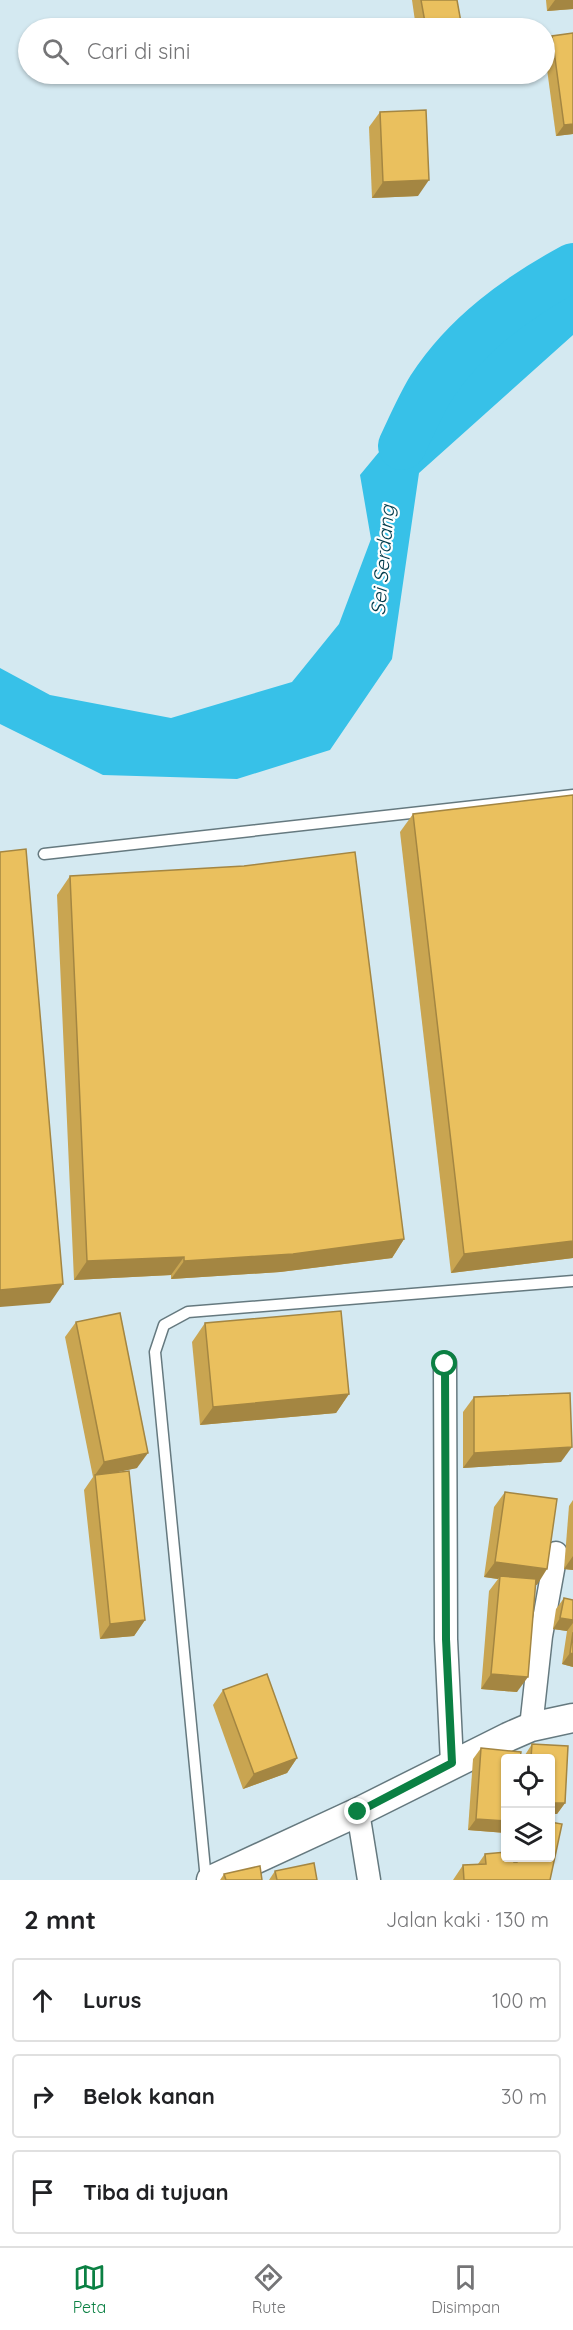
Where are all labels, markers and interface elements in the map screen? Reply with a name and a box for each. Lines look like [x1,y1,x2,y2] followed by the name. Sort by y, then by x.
[18,18,555,84] search box
[39,35,72,68] icon: search
[87,37,190,65] text: Cari di sini
[365,502,399,616] water label: Sei Serdang
[431,1350,457,1376] route start
[501,1754,555,1862] map controls
[501,1754,555,1808] button: locate
[344,1798,370,1824] route end
[501,1808,555,1862] button: layers
[24,1903,96,1936] text: 2 mnt
[386,1907,549,1932] text: Jalan kaki · 130 m
[26,1984,59,2017] icon: ahead
[83,1986,141,2014] text: Lurus
[492,1988,547,2013] text: 100 m
[26,2080,59,2113] icon: right
[83,2082,215,2110] text: Belok kanan
[501,2084,547,2109] text: 30 m
[26,2176,59,2209] icon: arrive
[83,2178,229,2206] text: Tiba di tujuan
[73,2261,106,2317] tab: Peta
[252,2261,286,2317] tab: Rute
[431,2261,500,2317] tab: Disimpan

